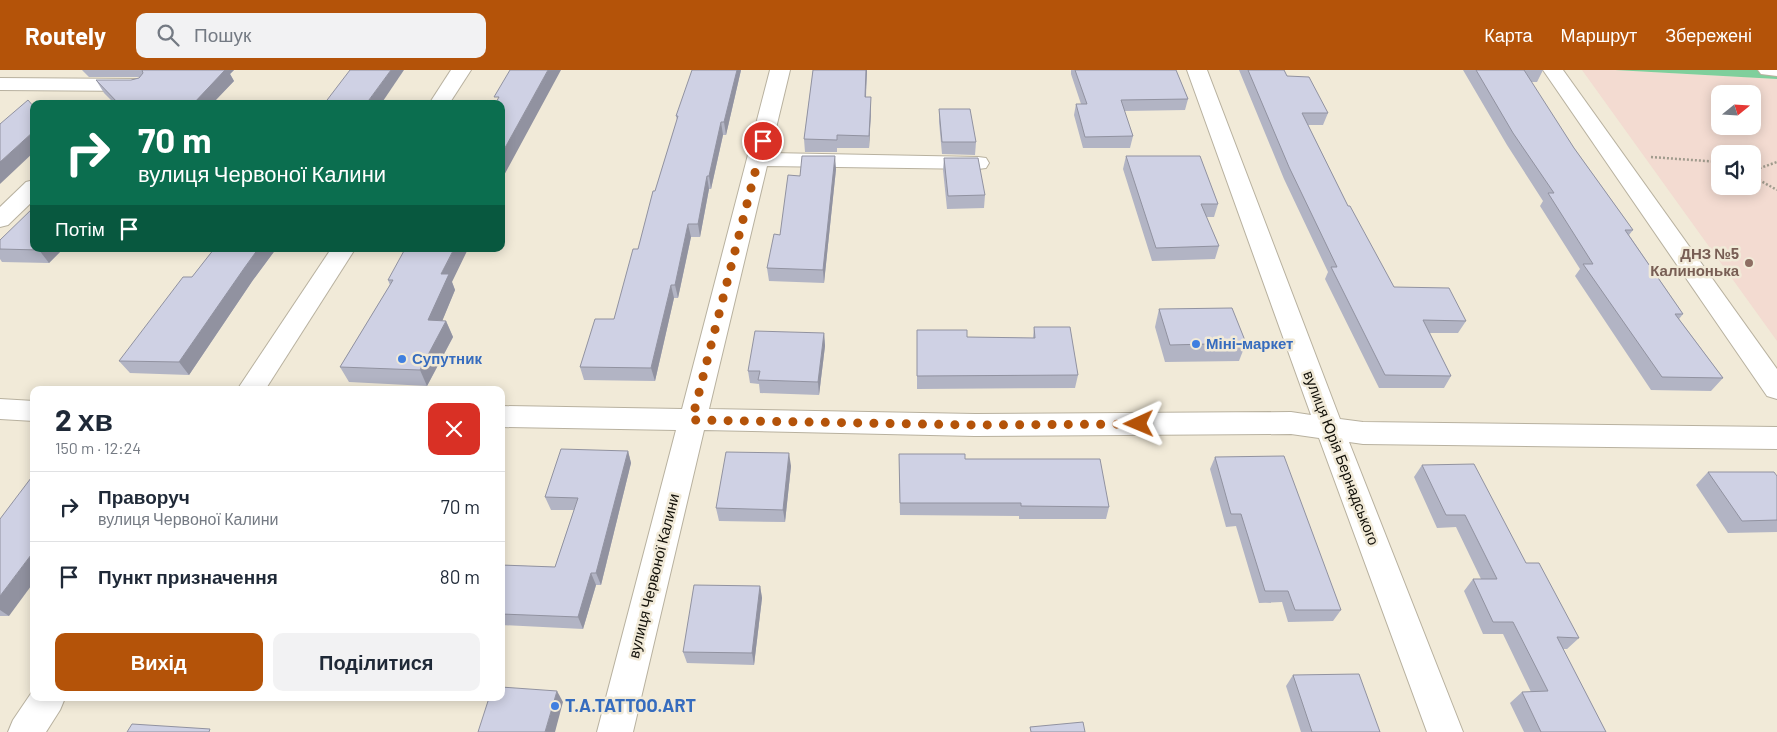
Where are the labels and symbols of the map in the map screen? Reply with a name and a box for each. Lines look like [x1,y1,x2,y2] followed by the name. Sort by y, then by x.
[1711,85,1761,135] north arrow
[742,120,784,162] pin
[1650,244,1740,279] place label: ДНЗ №5 Калинонька
[1743,257,1755,269] marker: ДНЗ №5 Калинонька
[1206,334,1293,352] place label: Міні-маркет
[1190,338,1202,350] marker: Міні-маркет
[412,349,482,367] place label: Супутник
[396,353,408,365] marker: Супутник
[1300,368,1384,547] street label: вулиця Юрія Бернадського
[1112,397,1164,449] position arrow
[624,492,682,660] street label: вулиця Червоної Калини
[565,694,696,716] place label: T.A.TATTOO.ART
[549,700,561,712] marker: T.A.TATTOO.ART

